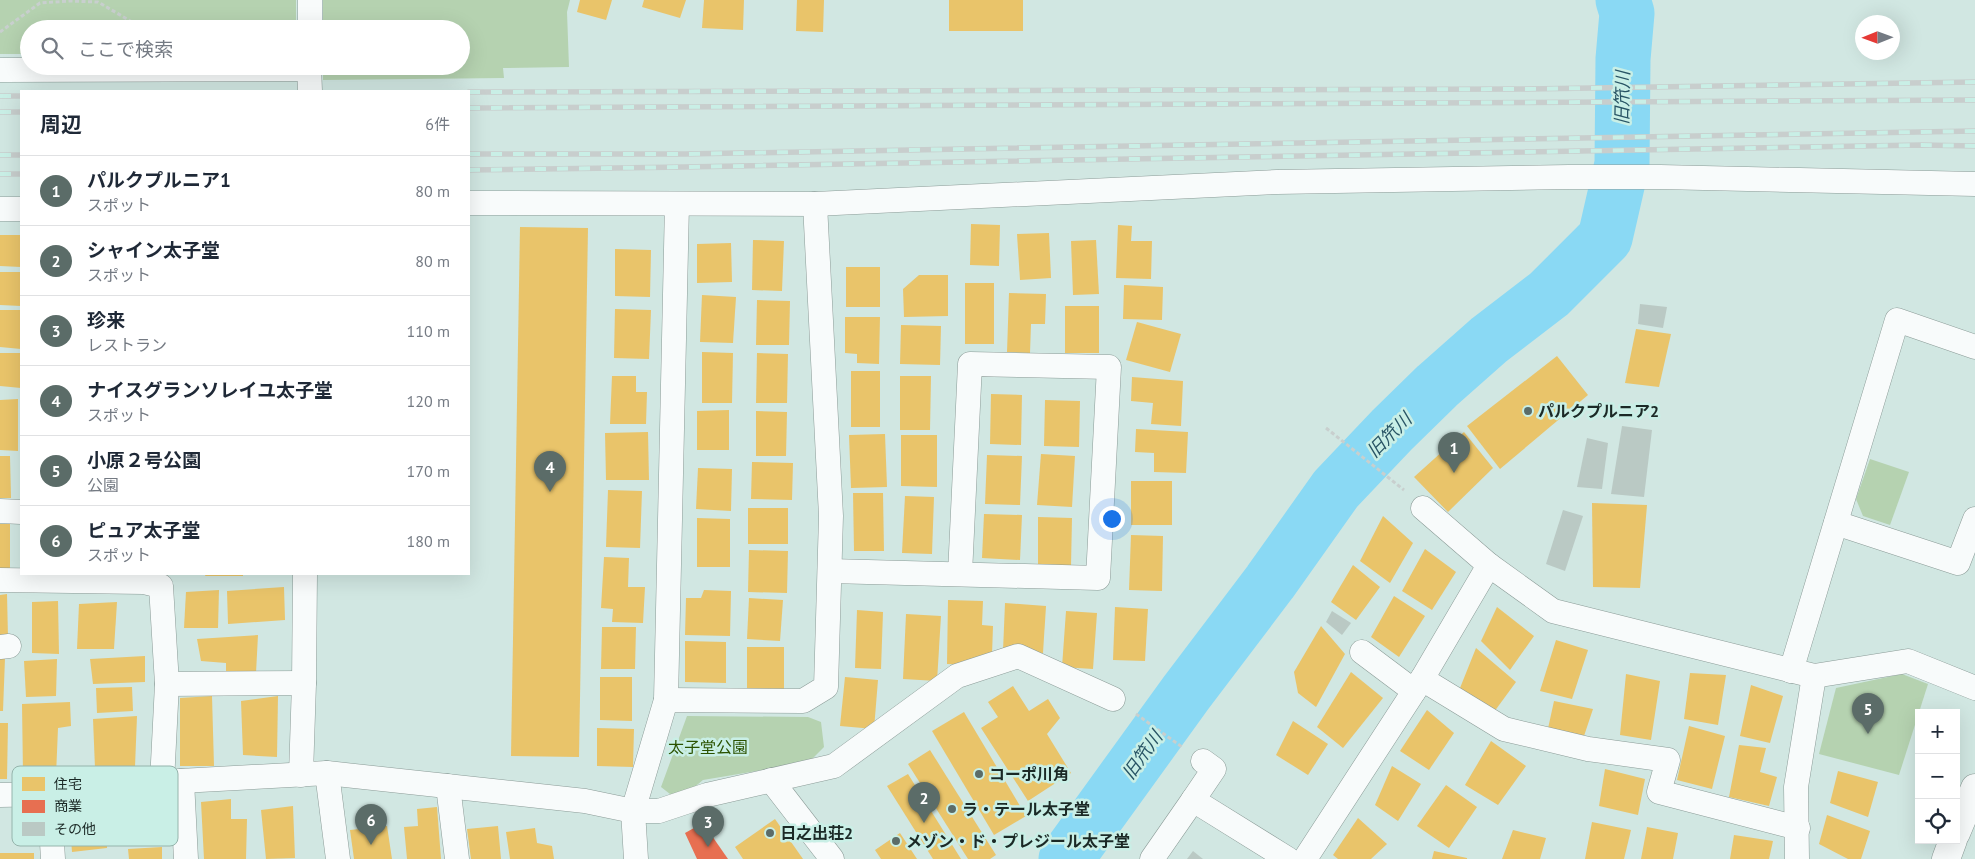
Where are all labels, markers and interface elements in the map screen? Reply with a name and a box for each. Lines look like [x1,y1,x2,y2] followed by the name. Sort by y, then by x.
[1855,15,1900,60] north arrow
[20,20,470,75] search box
[38,34,66,62] icon: search
[78,37,173,61] text: ここで検索
[1610,69,1634,125] water label: 旧笊川
[40,111,82,138] text: 周辺
[425,114,450,134] text: 6件
[87,168,231,192] text: パルクプルニア1
[51,181,61,201] text: 1
[415,181,450,201] text: 80 m
[87,195,151,215] text: スポット
[87,238,220,262] text: シャイン太子堂
[51,251,61,271] text: 2
[415,251,450,271] text: 80 m
[87,265,151,285] text: スポット
[87,308,125,332] text: 珍来
[51,321,61,341] text: 3
[407,321,450,341] text: 110 m
[87,335,167,355] text: レストラン
[87,378,333,402] text: ナイスグランソレイユ太子堂
[51,391,61,411] text: 4
[407,391,450,411] text: 120 m
[1538,401,1659,421] place label: パルクプルニア2
[87,405,151,425] text: スポット
[1522,405,1534,417] marker: パルクプルニア2
[1362,406,1418,462] water label: 旧笊川
[1438,432,1470,473] pin: 1
[87,448,201,472] text: 小原２号公園
[534,451,566,492] pin: 4
[51,461,61,481] text: 5
[407,461,450,481] text: 170 m
[87,475,119,495] text: 公園
[1099,506,1125,532] your location
[87,518,201,542] text: ピュア太子堂
[51,531,61,551] text: 6
[407,531,450,551] text: 180 m
[87,545,151,565] text: スポット
[1852,693,1884,734] pin: 5
[1915,709,1960,844] map controls
[1915,709,1960,754] button: +
[1117,725,1168,784] water label: 旧笊川
[668,737,748,757] park label: 太子堂公園
[1915,754,1960,799] button: −
[989,764,1069,784] place label: コーポ川角
[12,766,178,846] legend
[973,768,985,780] marker: コーポ川角
[54,775,82,793] text: 住宅
[908,782,940,823] pin: 2
[54,797,82,815] text: 商業
[962,799,1090,819] place label: ラ・テール太子堂
[1915,799,1960,844] button: locate
[946,803,958,815] marker: ラ・テール太子堂
[355,804,387,845] pin: 6
[692,806,724,847] pin: 3
[54,820,96,838] text: その他
[780,823,853,843] place label: 日之出荘2
[764,827,776,839] marker: 日之出荘2
[906,831,1130,851] place label: メゾン・ド・プレジール太子堂
[890,835,902,847] marker: メゾン・ド・プレジール太子堂

